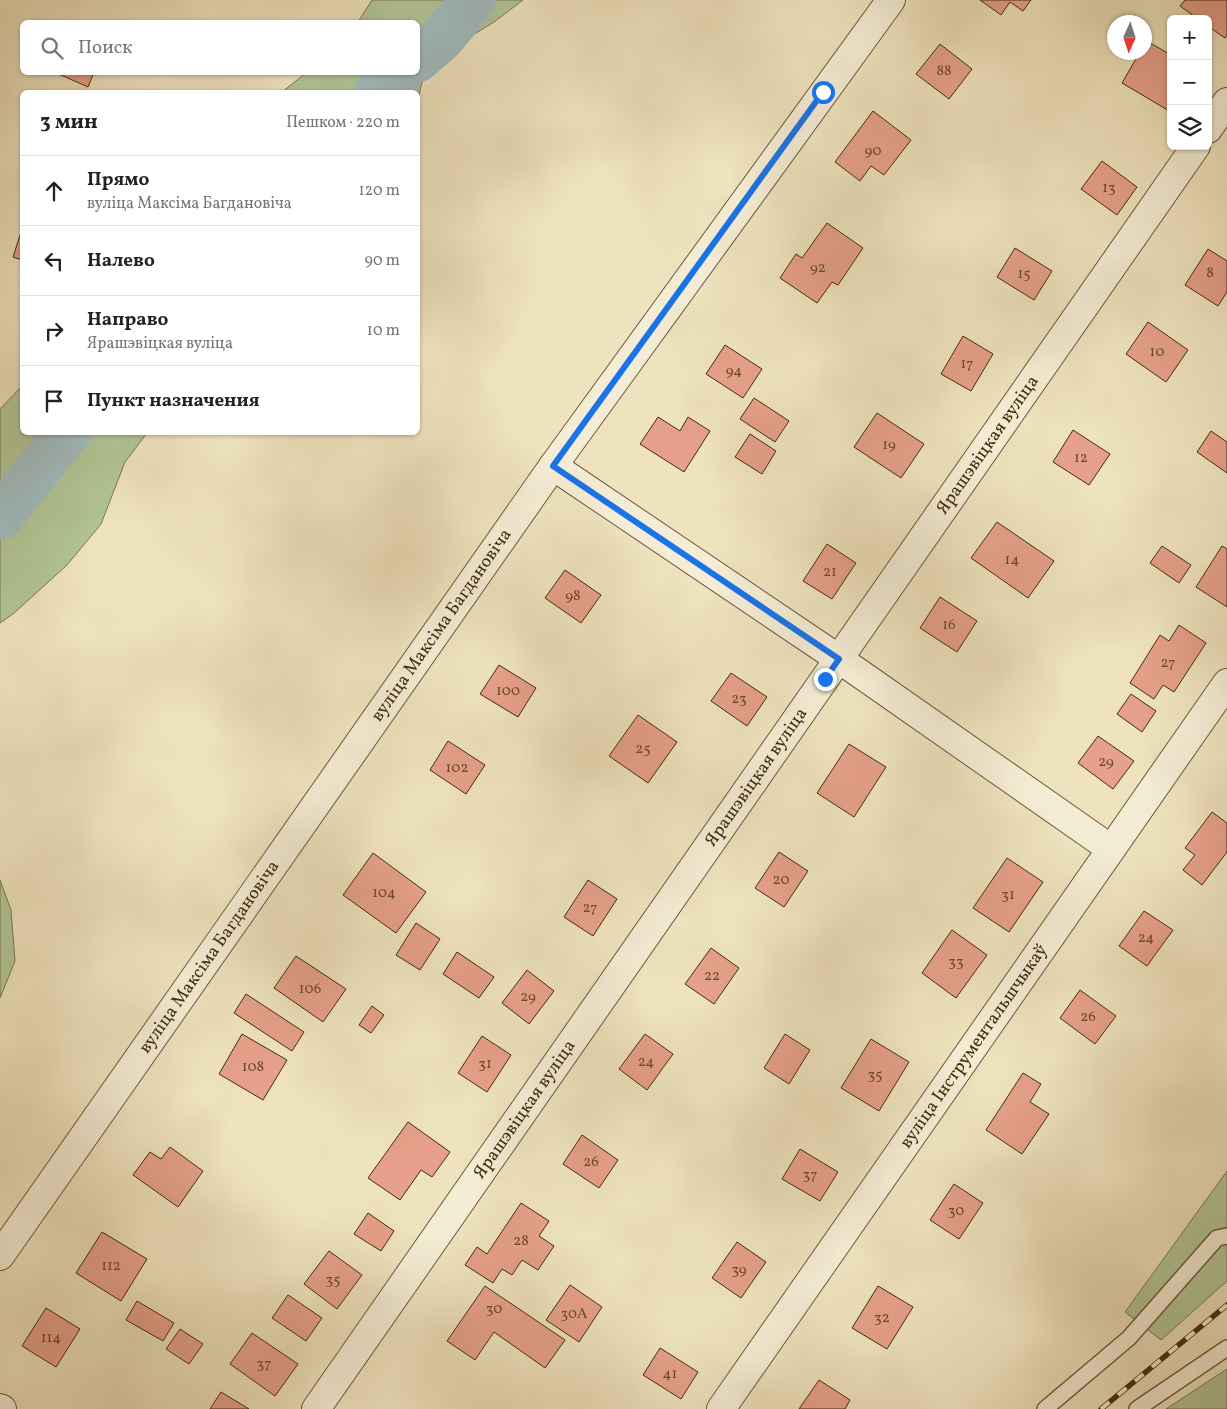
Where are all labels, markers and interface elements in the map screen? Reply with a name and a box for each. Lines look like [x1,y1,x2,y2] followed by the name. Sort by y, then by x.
[1107,15,1152,60] north arrow
[1167,15,1212,150] map controls
[1167,15,1212,60] button: +
[20,20,420,75] search box
[38,34,66,62] icon: search
[78,35,132,61] text: Поиск
[1167,60,1212,105] button: −
[936,61,952,82] house number: 88
[812,81,835,104] route start
[1167,105,1212,150] button: layers
[40,108,98,137] text: 3 мин
[286,112,400,134] text: Пешком · 220 m
[864,141,882,162] house number: 90
[87,167,149,193] text: Прямо
[40,177,68,205] icon: ahead
[1102,178,1116,199] house number: 13
[358,180,400,202] text: 120 m
[87,193,292,215] text: вуліца Максіма Багдановіча
[40,247,68,275] icon: left
[87,248,155,274] text: Налево
[364,250,400,272] text: 90 m
[810,258,826,279] house number: 92
[1206,263,1214,284] house number: 8
[1017,264,1031,285] house number: 15
[87,307,169,333] text: Направо
[40,317,68,345] icon: right
[367,320,400,342] text: 10 m
[87,333,233,355] text: Ярашэвіцкая вуліца
[1150,342,1164,363] house number: 10
[960,354,974,375] house number: 17
[726,361,742,382] house number: 94
[930,370,1045,520] street label: Ярашэвіцкая вуліца
[40,387,68,415] icon: arrive
[87,388,260,414] text: Пункт назначения
[882,435,896,456] house number: 19
[1074,448,1088,469] house number: 12
[365,524,518,727] street label: вуліца Максіма Багдановіча
[1005,550,1019,571] house number: 14
[823,562,837,583] house number: 21
[565,586,581,607] house number: 98
[942,615,956,636] house number: 16
[1161,653,1175,674] house number: 27
[814,668,837,691] route end
[496,681,520,702] house number: 100
[731,689,747,710] house number: 23
[699,703,813,852] street label: Ярашэвіцкая вуліца
[635,739,651,760] house number: 25
[1098,752,1114,773] house number: 29
[446,758,468,779] house number: 102
[133,855,286,1059] street label: вуліца Максіма Багдановіча
[773,870,789,891] house number: 20
[372,883,396,904] house number: 104
[1001,885,1015,906] house number: 31
[583,898,597,919] house number: 27
[1138,928,1154,949] house number: 24
[894,939,1054,1154] street label: вуліца Інструментальшчыкаў
[948,952,964,973] house number: 33
[704,966,720,987] house number: 22
[299,979,321,1000] house number: 106
[520,987,536,1008] house number: 29
[1080,1007,1096,1028] house number: 26
[467,1035,582,1184] street label: Ярашэвіцкая вуліца
[638,1052,654,1073] house number: 24
[478,1054,492,1075] house number: 31
[242,1057,264,1078] house number: 108
[868,1065,882,1086] house number: 35
[583,1152,599,1173] house number: 26
[803,1165,817,1186] house number: 37
[948,1201,964,1222] house number: 30
[513,1231,529,1252] house number: 28
[101,1256,121,1277] house number: 112
[731,1260,747,1281] house number: 39
[326,1270,340,1291] house number: 35
[486,1299,502,1320] house number: 30
[561,1304,588,1325] house number: 30А
[874,1308,890,1329] house number: 32
[41,1328,61,1349] house number: 114
[257,1354,271,1375] house number: 37
[663,1364,677,1385] house number: 41

